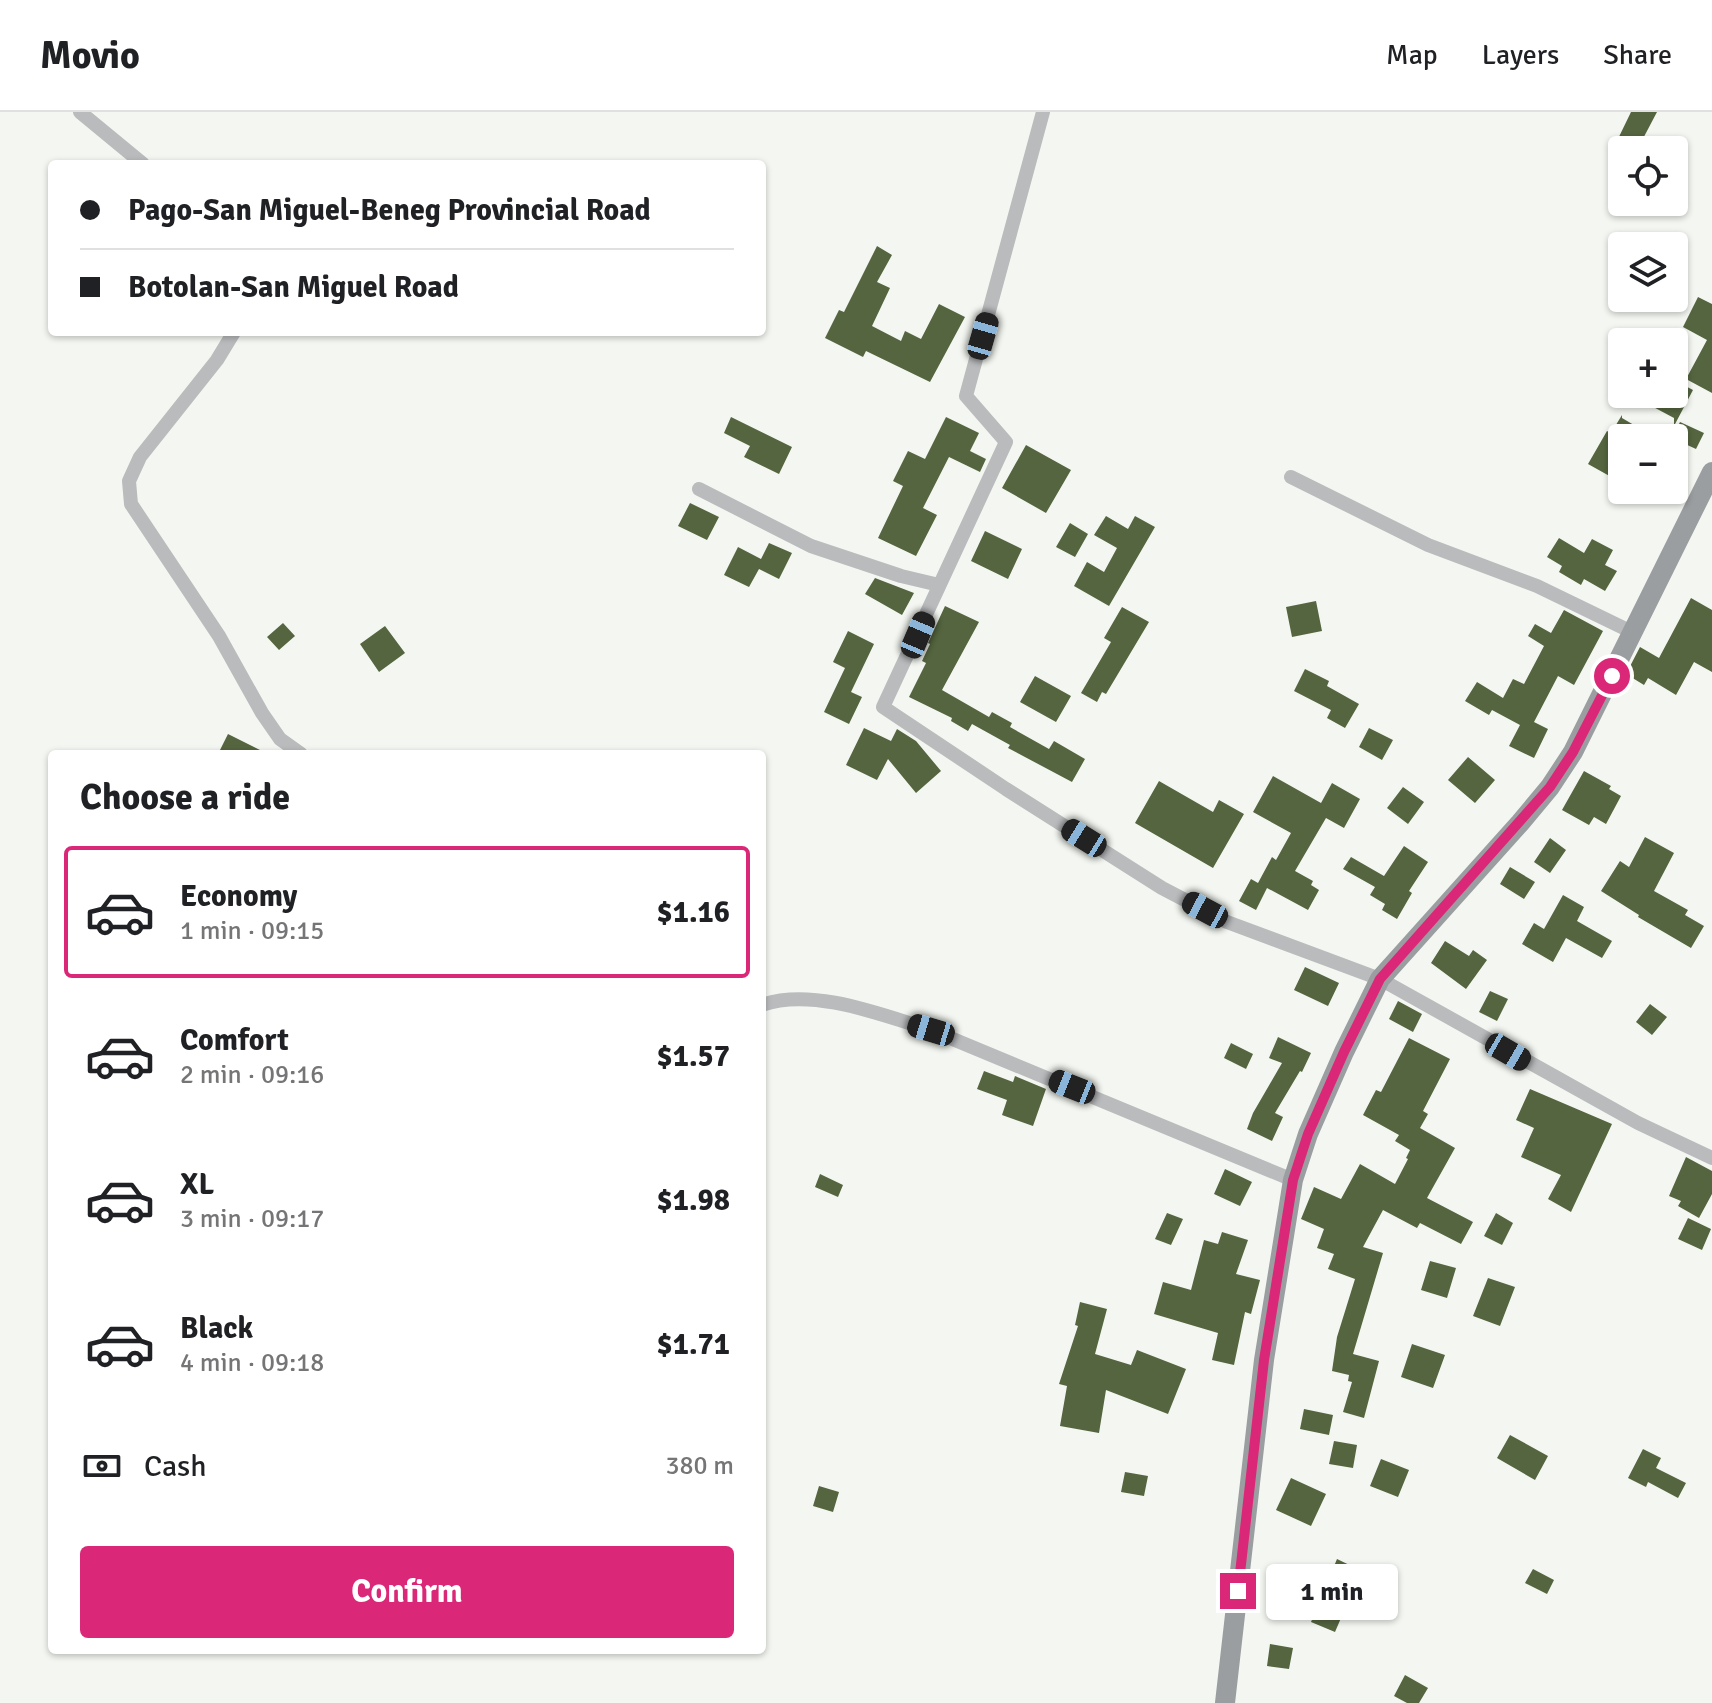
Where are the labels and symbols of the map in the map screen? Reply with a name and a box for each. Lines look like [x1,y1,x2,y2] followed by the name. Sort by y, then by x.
[965,310,1001,362] car
[898,608,938,662] car
[1594,658,1630,694] route start
[1057,815,1111,861] car
[1178,888,1232,932] car
[905,1012,957,1048] car
[1481,1030,1535,1074] car
[1045,1067,1099,1107] car
[1266,1563,1398,1619] callout: 1 min
[1220,1573,1256,1609] route end

